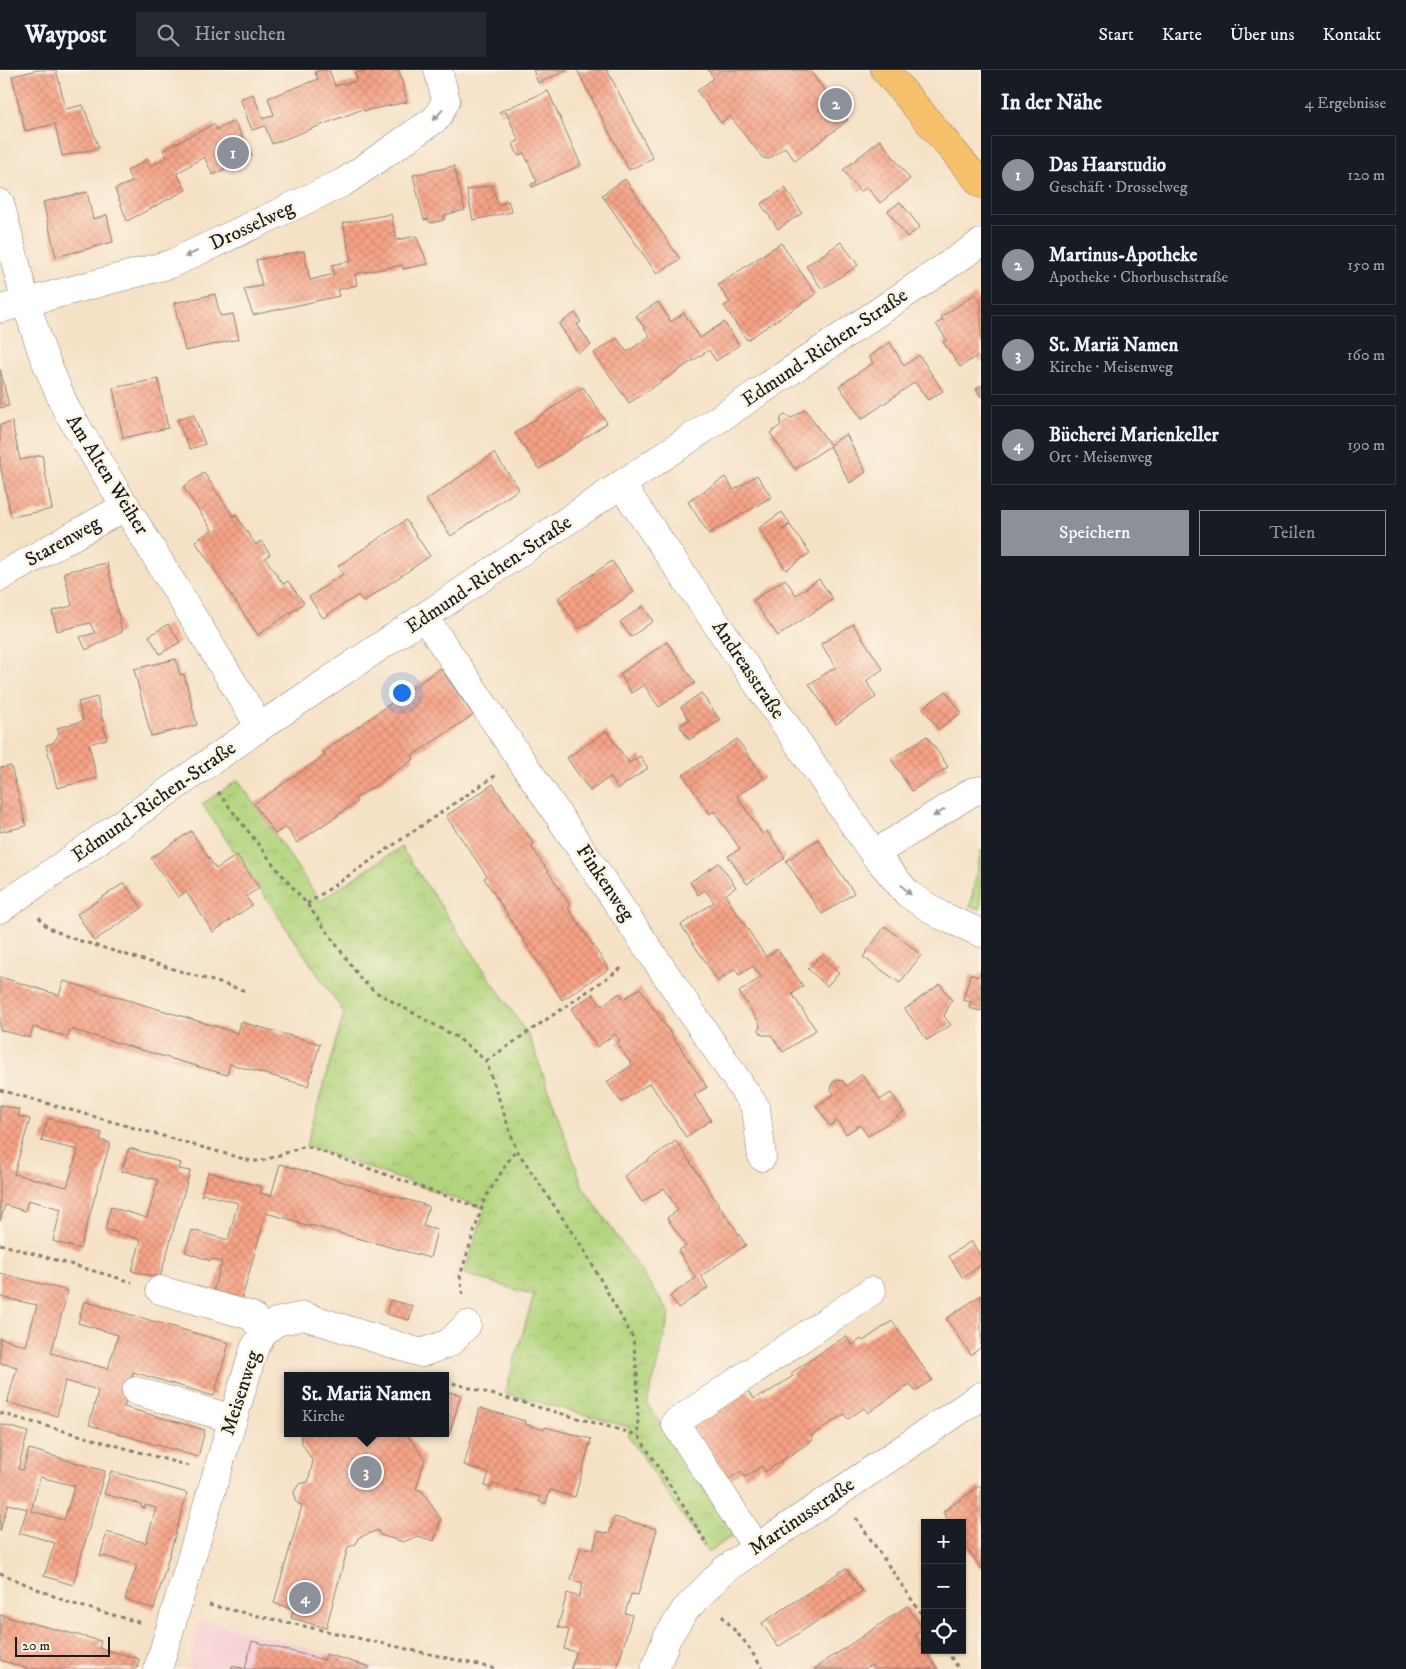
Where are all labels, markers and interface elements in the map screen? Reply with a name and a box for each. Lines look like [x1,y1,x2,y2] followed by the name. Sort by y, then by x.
[136,12,486,57] search box
[25,20,106,50] text: Waypost
[154,21,182,49] icon: search
[194,23,286,46] text: Hier suchen
[1098,24,1134,46] text: Start
[1162,24,1202,46] text: Karte
[1230,24,1294,46] text: Über uns
[1322,24,1381,46] text: Kontakt
[820,85,852,123] pin: 2
[1001,90,1102,116] text: In der Nähe
[1304,93,1386,113] text: 4 Ergebnisse
[432,108,444,120] one-way arrow
[217,134,249,172] pin: 1
[1049,154,1166,177] text: Das Haarstudio
[1015,165,1021,185] text: 1
[1347,165,1385,185] text: 120 m
[1049,177,1187,197] text: Geschäft · Drosselweg
[206,195,298,256] street label: Drosselweg
[1049,244,1197,267] text: Martinus-Apotheke
[184,251,198,259] one-way arrow
[1014,255,1022,275] text: 2
[1347,255,1385,275] text: 150 m
[1049,267,1228,287] text: Apotheke · Chorbuschstraße
[737,283,913,413] street label: Edmund-Richen-Straße
[1049,334,1178,357] text: St. Mariä Namen
[1015,345,1021,365] text: 3
[1347,345,1385,365] text: 160 m
[1049,357,1173,377] text: Kirche · Meisenweg
[60,410,154,540] street label: Am Alten Weiher
[1049,424,1219,447] text: Bücherei Marienkeller
[1013,435,1023,455] text: 4
[1347,435,1385,455] text: 190 m
[1049,447,1152,467] text: Ort · Meisenweg
[401,510,577,640] street label: Edmund-Richen-Straße
[1001,510,1189,556] button: Speichern
[1199,510,1386,556] button: Teilen
[21,511,105,573] street label: Starenweg
[706,616,790,724] street label: Andreasstraße
[389,680,415,706] your location
[67,736,241,868] street label: Edmund-Richen-Straße
[932,808,945,818] one-way arrow
[570,840,640,926] street label: Finkenweg
[900,884,912,896] one-way arrow
[216,1347,266,1438] street label: Meisenweg
[284,1372,449,1437] popup
[302,1383,431,1406] text: St. Mariä Namen
[302,1406,345,1426] text: Kirche
[350,1453,382,1491] pin: 3
[744,1473,860,1561] street label: Martinusstraße
[921,1519,966,1654] map controls
[921,1519,966,1564] button: +
[921,1564,966,1609] button: −
[289,1579,321,1617] pin: 4
[921,1609,966,1654] button: locate
[15,1634,110,1657] scale bar
[22,1637,50,1655] text: 20 m

